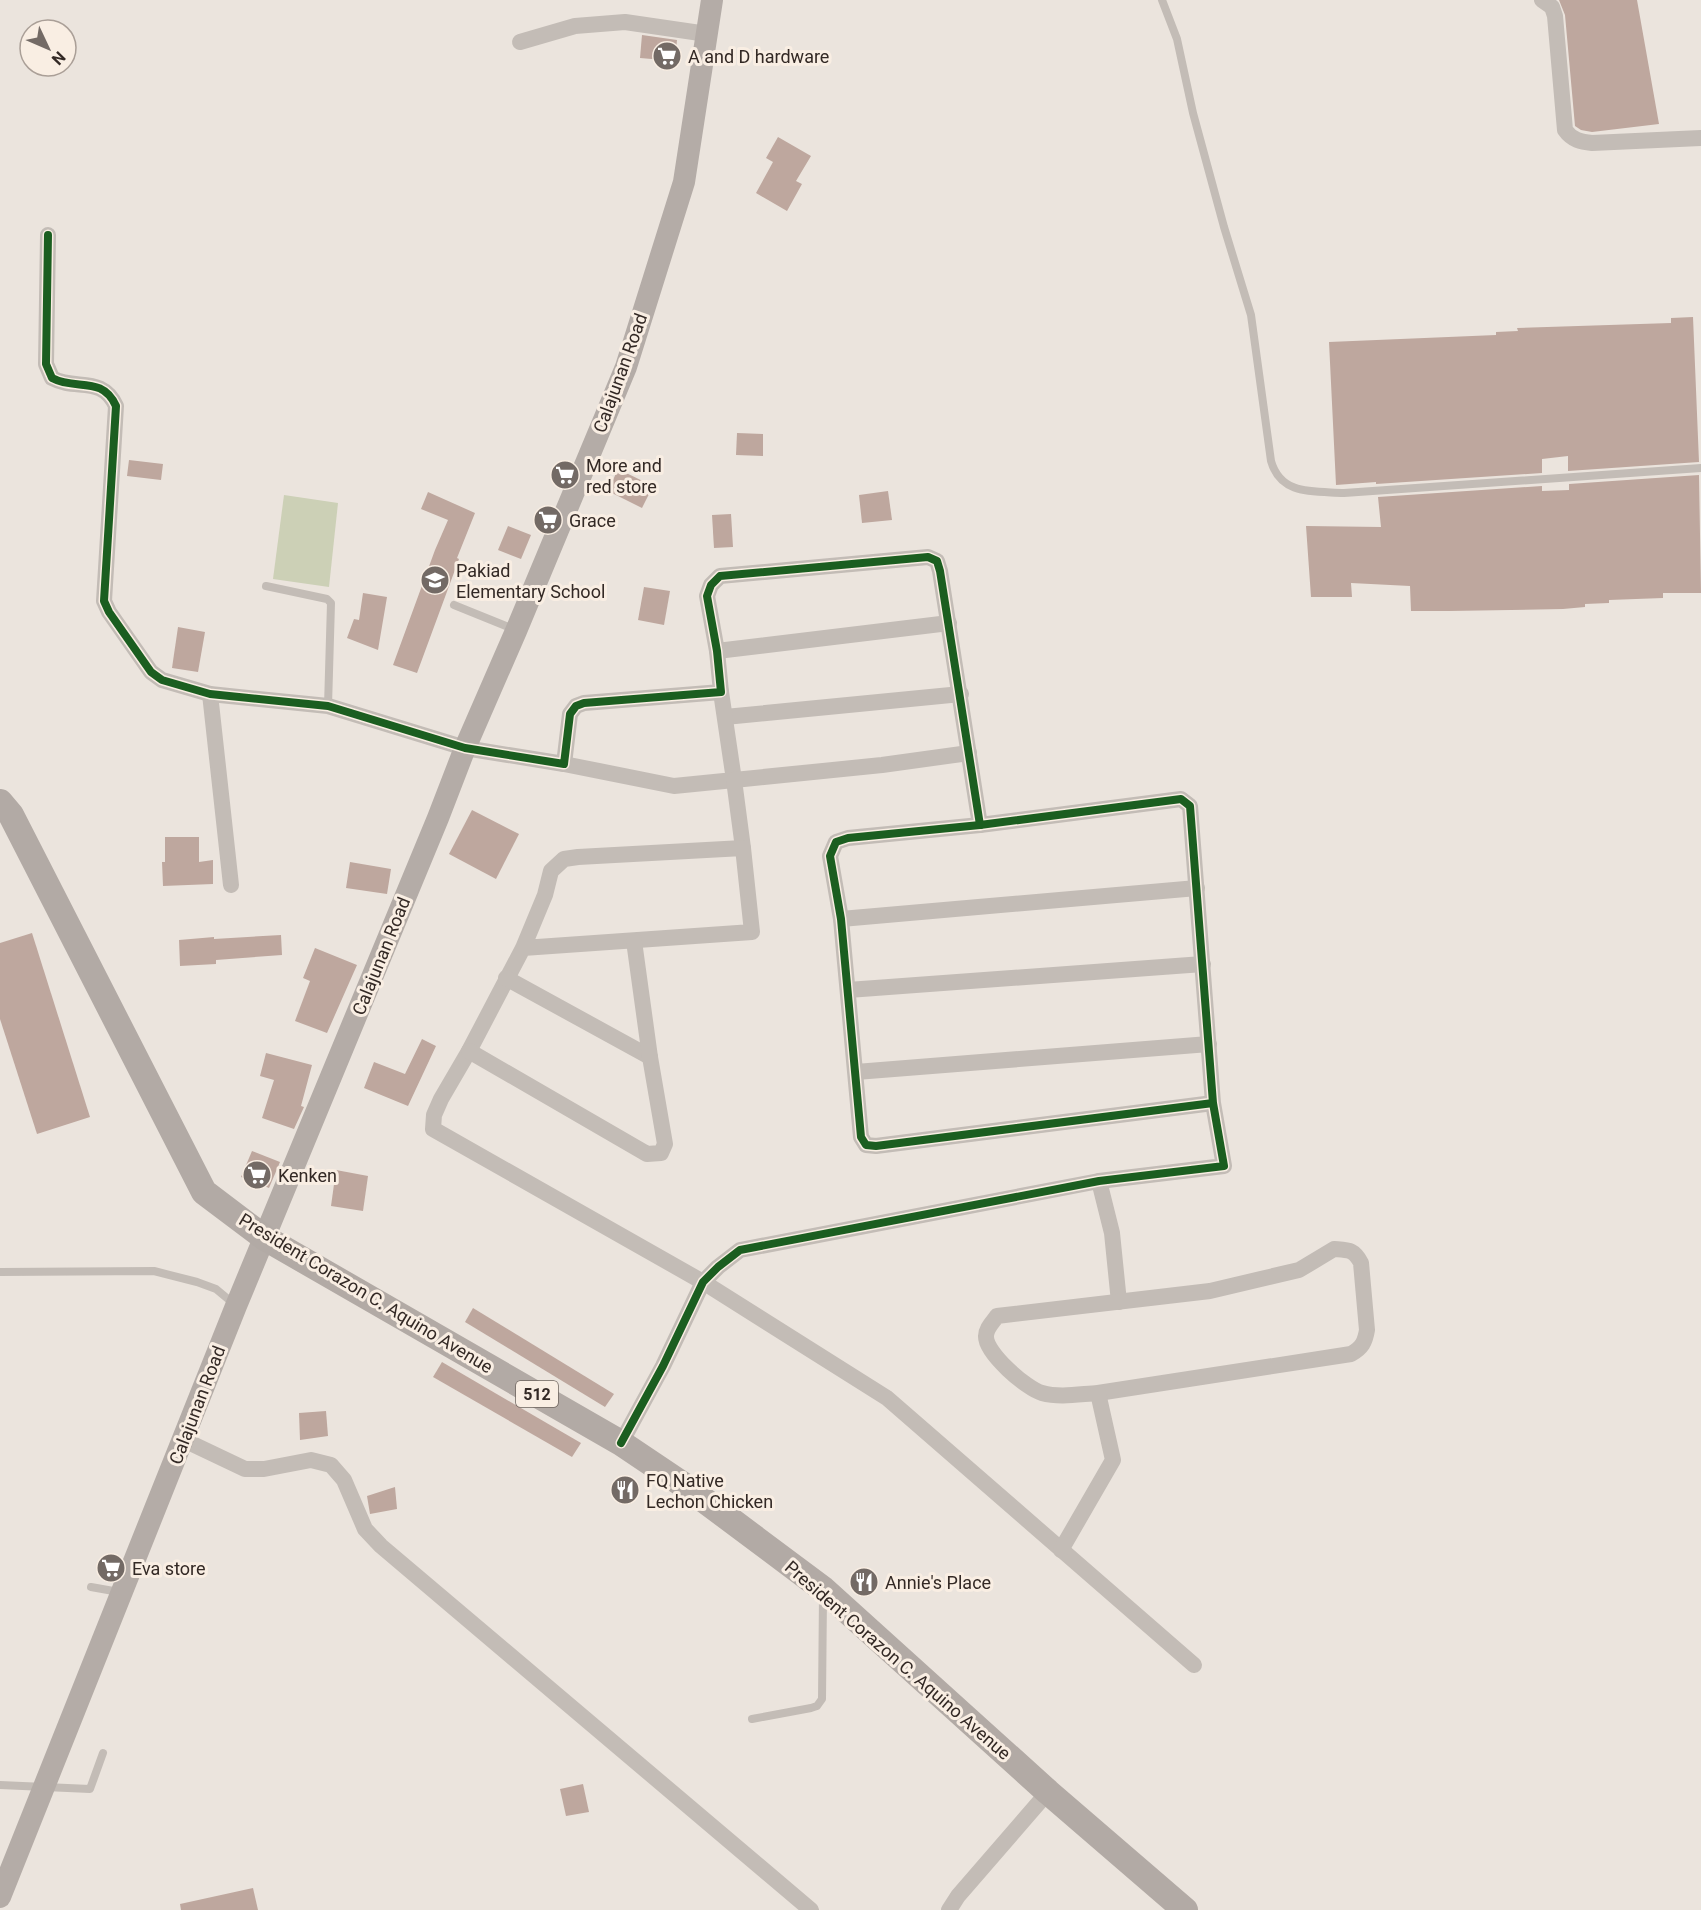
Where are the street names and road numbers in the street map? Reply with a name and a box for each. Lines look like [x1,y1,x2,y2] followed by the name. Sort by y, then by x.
[589,311,651,435] street label: Calajunan Road
[348,894,414,1018] street label: Calajunan Road
[235,1209,497,1377] street label: President Corazon C. Aquino Avenue
[165,1343,229,1467] street label: Calajunan Road
[516,1381,558,1407] road number: 512
[781,1556,1015,1764] street label: President Corazon C. Aquino Avenue

